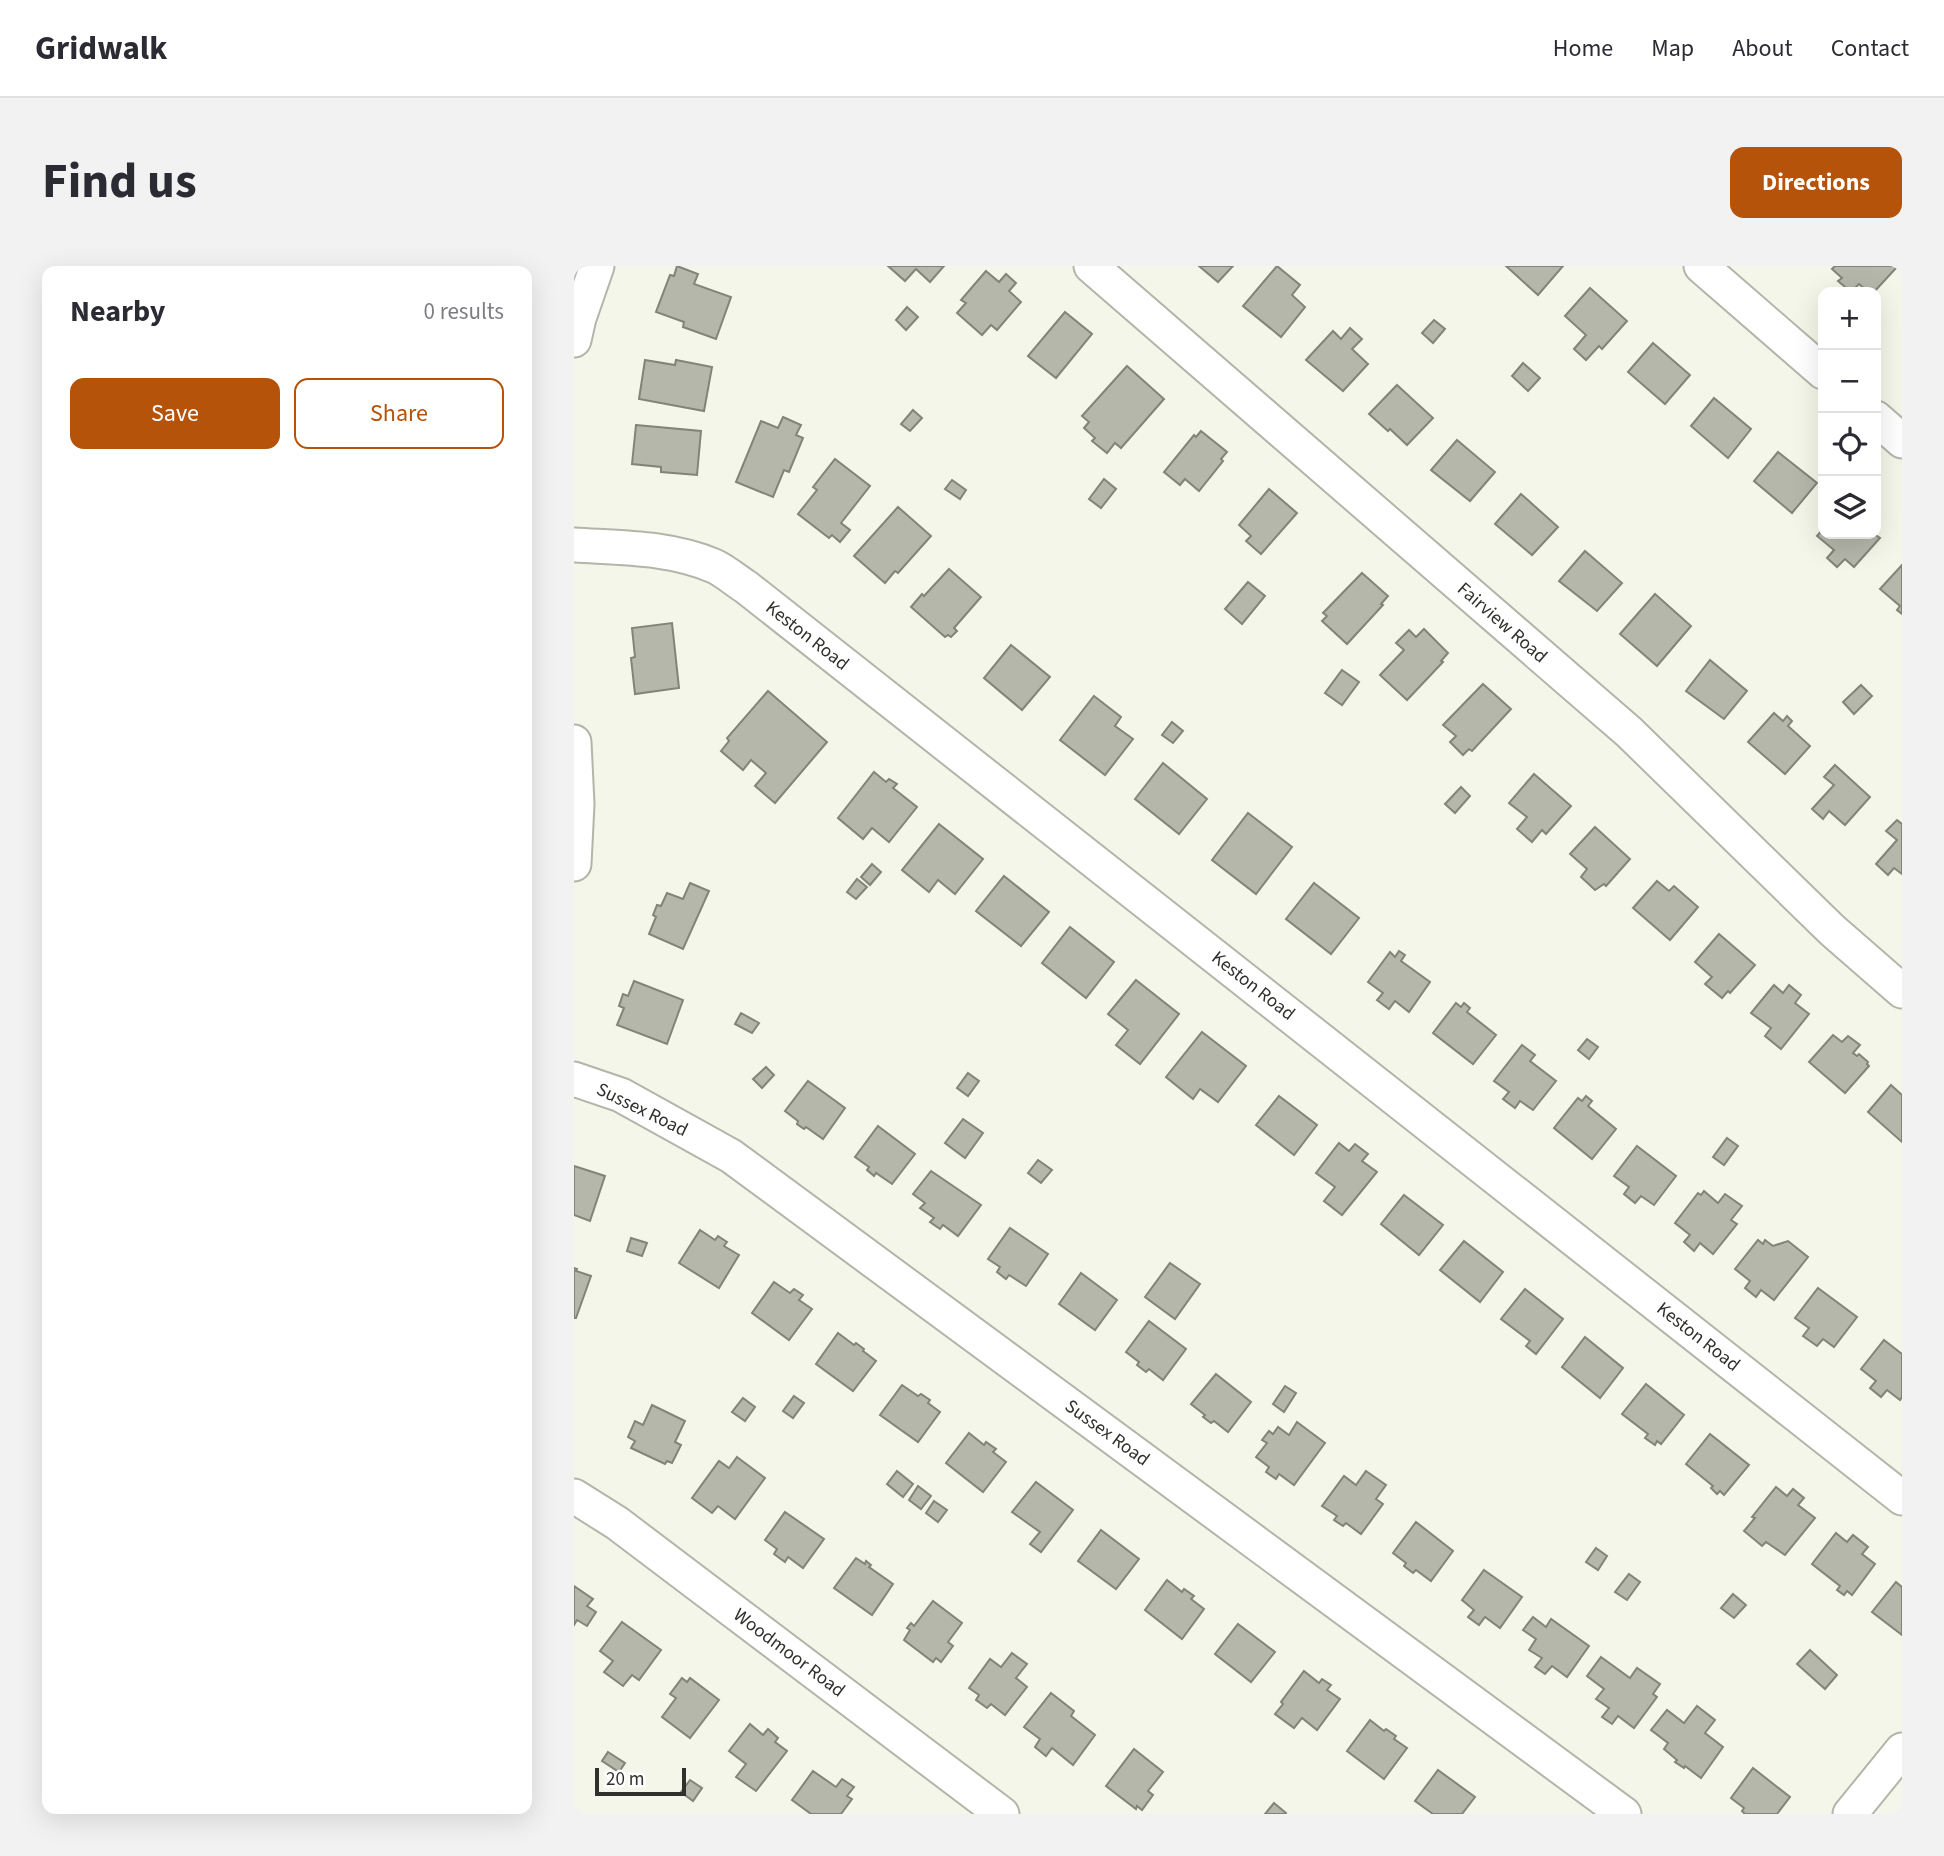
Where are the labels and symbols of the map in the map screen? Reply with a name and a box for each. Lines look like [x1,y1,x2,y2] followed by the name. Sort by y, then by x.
[1451,576,1553,670] street label: Fairview Road
[760,595,854,677] street label: Keston Road
[1206,945,1300,1027] street label: Keston Road
[592,1076,692,1144] street label: Sussex Road
[1651,1296,1745,1378] street label: Keston Road
[1059,1393,1155,1473] street label: Sussex Road
[728,1602,850,1704] street label: Woodmoor Road
[595,1765,686,1797] scale bar

